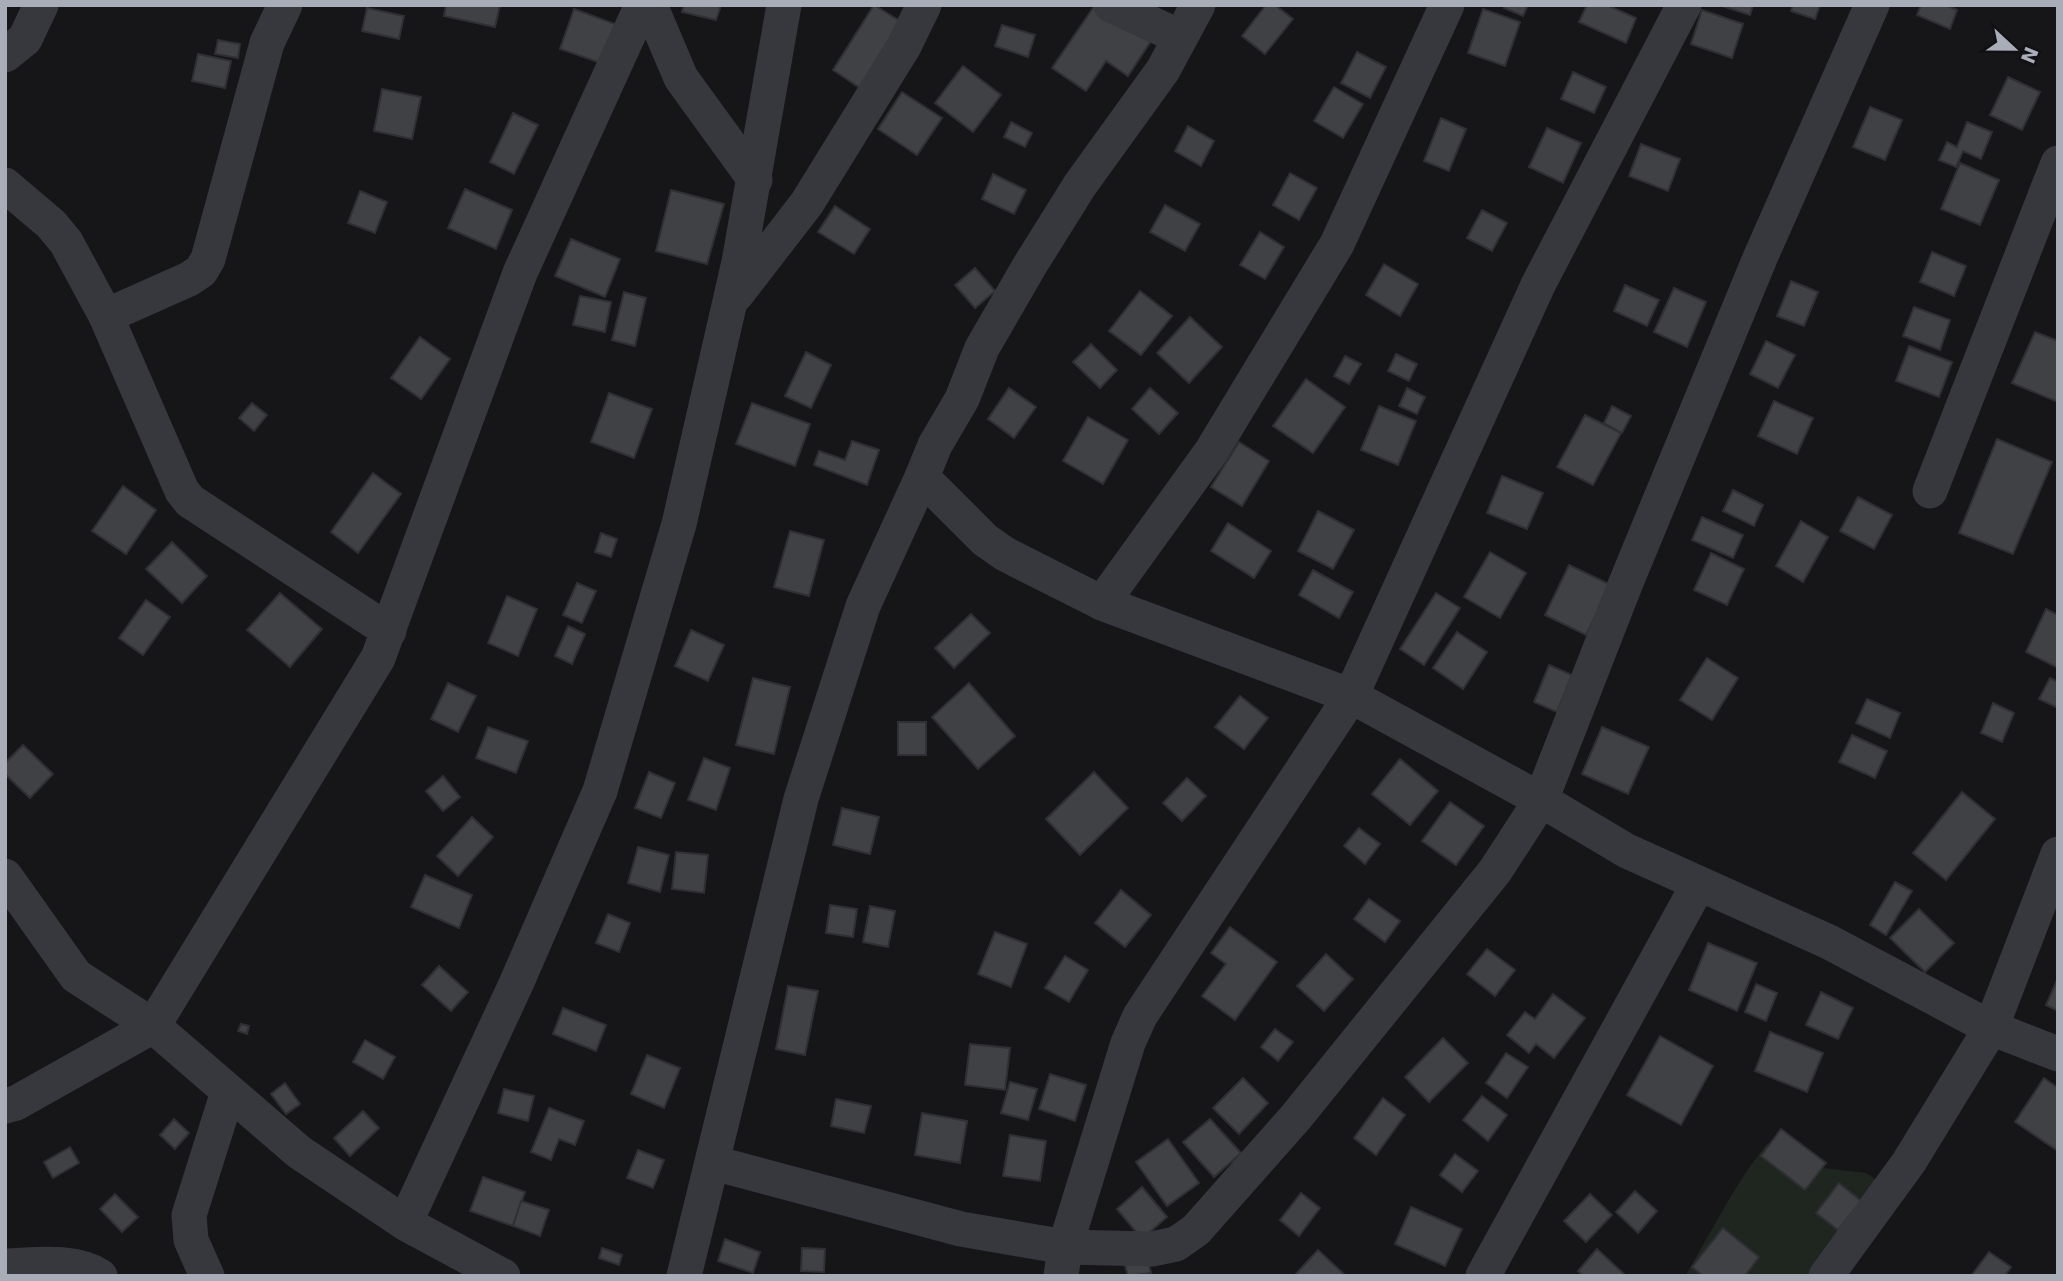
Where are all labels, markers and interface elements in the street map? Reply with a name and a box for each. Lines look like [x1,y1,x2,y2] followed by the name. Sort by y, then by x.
[1979,14,2049,84] north arrow
[2017,44,2043,67] text: N

